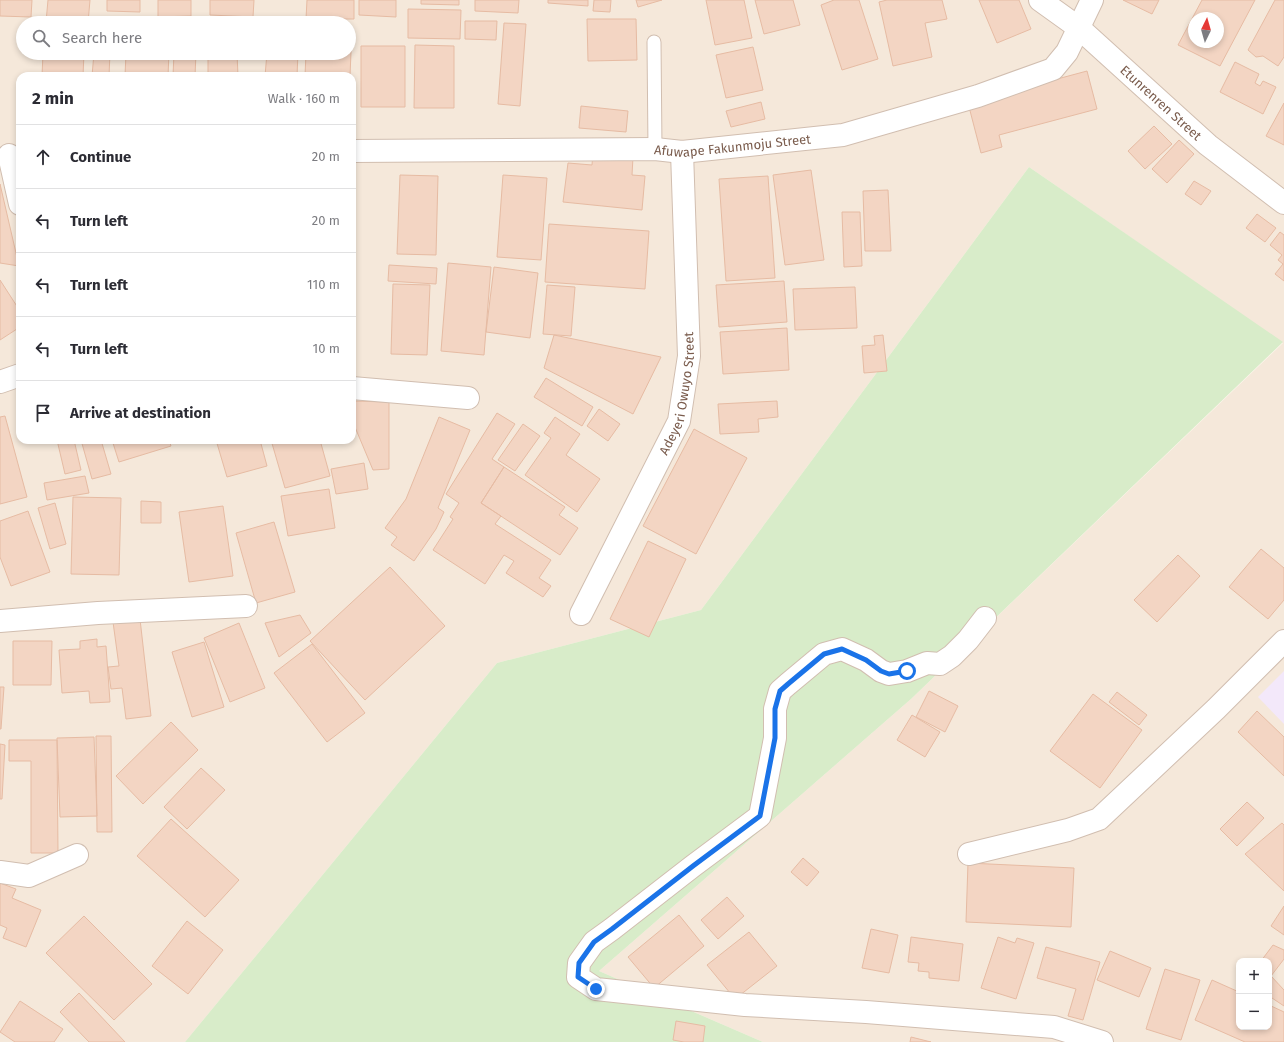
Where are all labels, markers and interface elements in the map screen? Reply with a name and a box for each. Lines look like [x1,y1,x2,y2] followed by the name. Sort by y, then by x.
[1188,12,1224,48] north arrow
[16,16,356,60] search box
[30,27,52,49] icon: search
[62,29,142,47] text: Search here
[1118,62,1205,143] street label: Etunrenren Street
[32,88,74,109] text: 2 min
[268,91,340,106] text: Walk · 160 m
[654,131,812,160] street label: Afuwape Fakunmoju Street
[32,146,54,168] icon: ahead
[70,148,131,166] text: Continue
[312,149,340,164] text: 20 m
[32,210,54,232] icon: left
[70,212,128,230] text: Turn left
[312,213,340,228] text: 20 m
[32,274,54,296] icon: left
[70,276,128,294] text: Turn left
[307,277,340,292] text: 110 m
[656,331,697,457] street label: Adeyeri Owuyo Street
[32,338,54,360] icon: left
[70,340,128,358] text: Turn left
[313,341,340,356] text: 10 m
[32,402,54,424] icon: arrive
[70,404,211,422] text: Arrive at destination
[898,662,916,680] route start
[1236,958,1272,1030] map controls
[1236,958,1272,994] button: +
[587,980,605,998] route end
[1236,994,1272,1030] button: −

